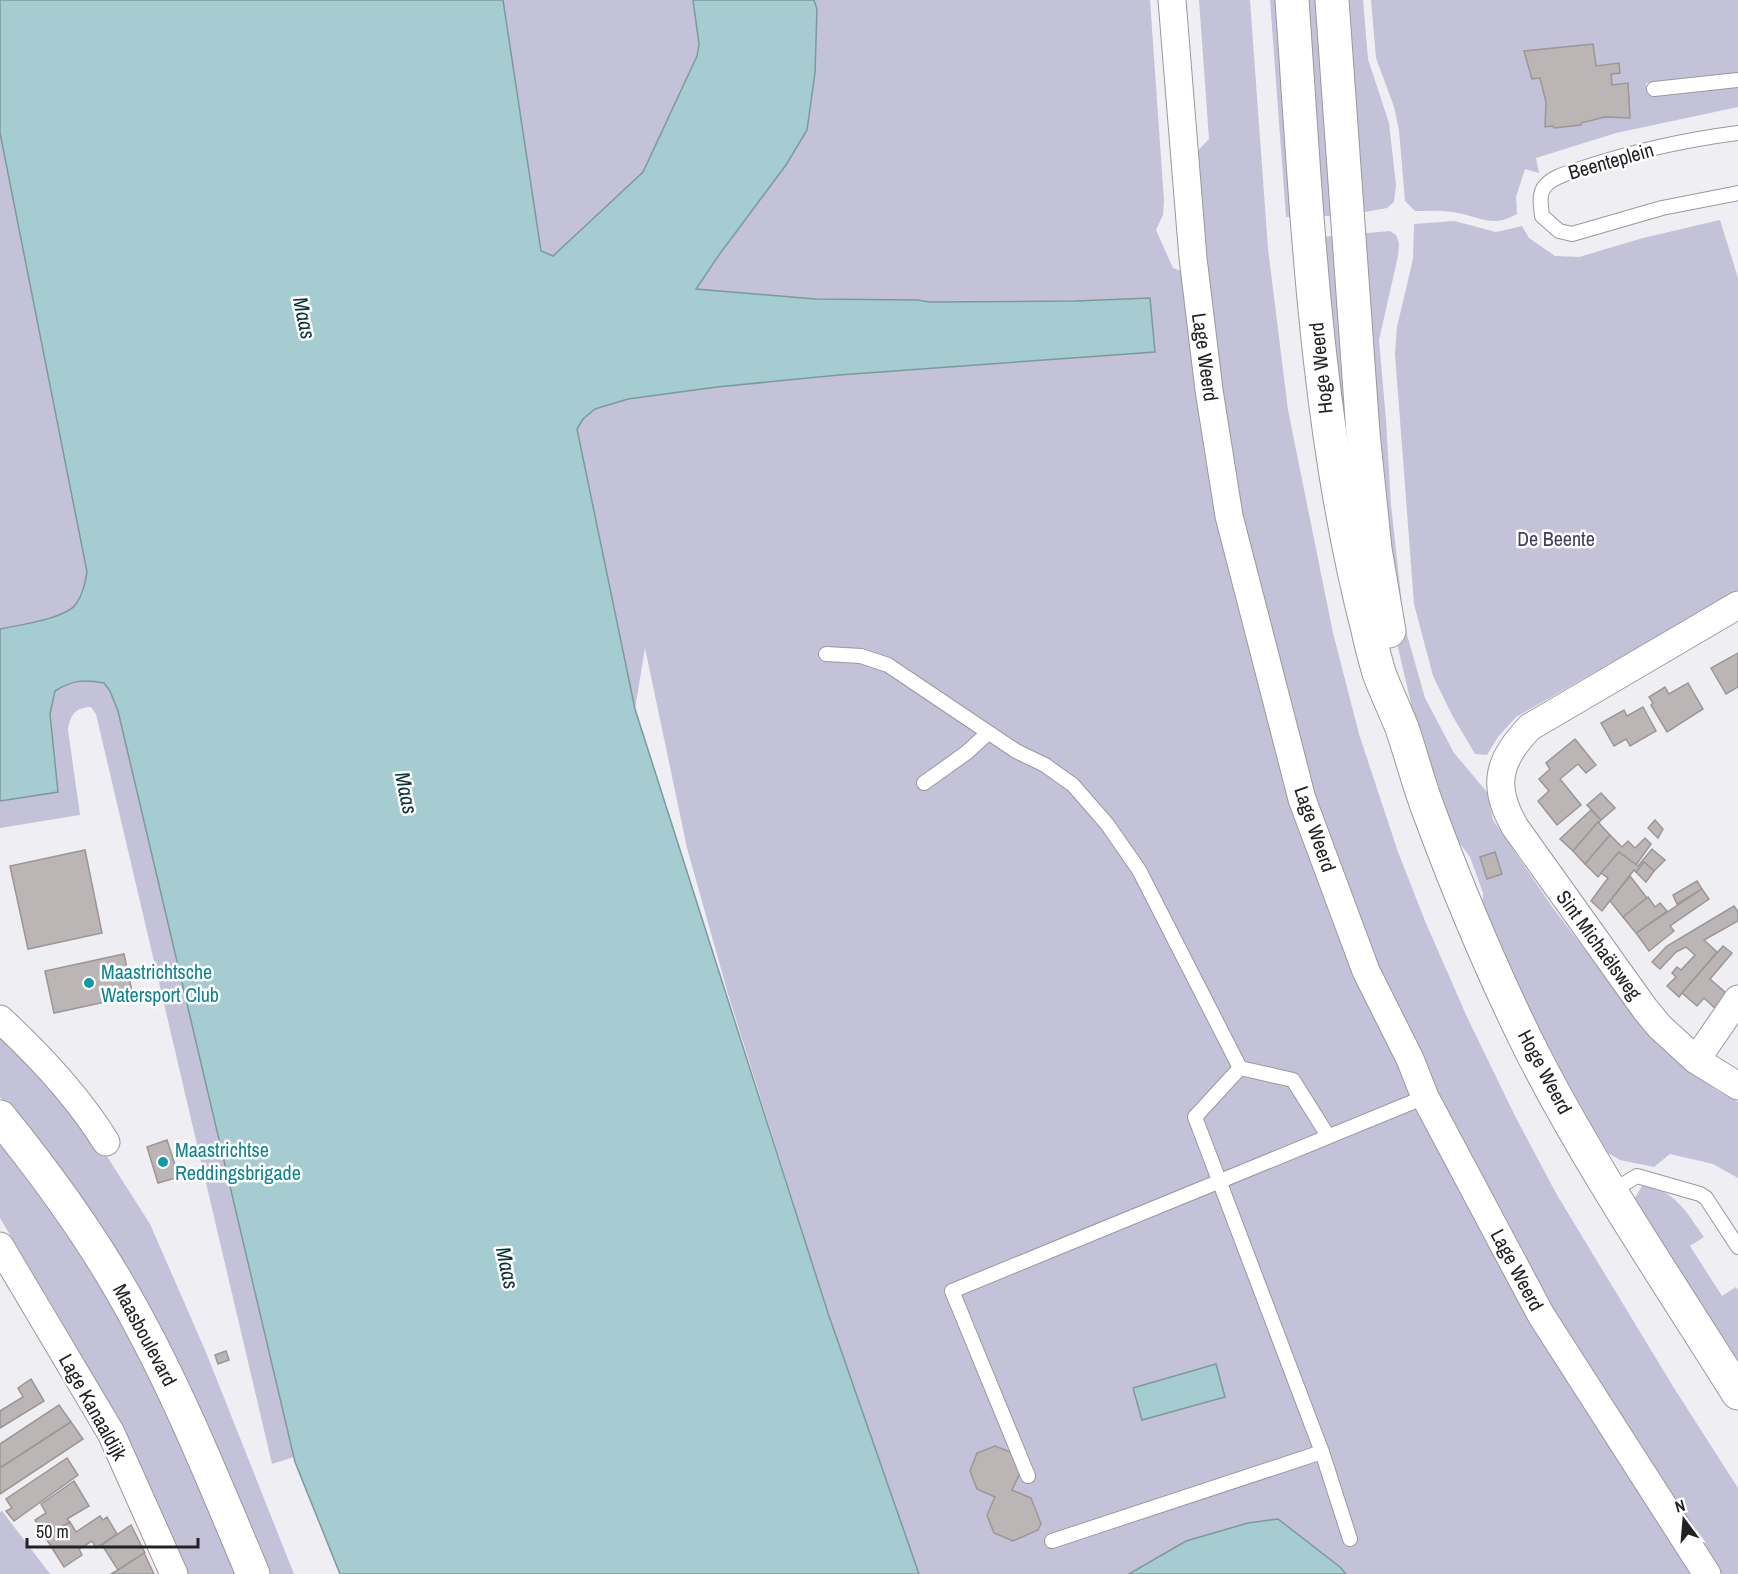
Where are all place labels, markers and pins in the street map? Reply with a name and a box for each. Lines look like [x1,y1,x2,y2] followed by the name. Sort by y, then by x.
[101,958,219,1008] place label: Maastrichtsche Watersport Club
[82,976,96,990] marker: Maastrichtsche Watersport Club
[175,1136,301,1186] place label: Maastrichtse Reddingsbrigade
[156,1155,170,1169] marker: Maastrichtse Reddingsbrigade

